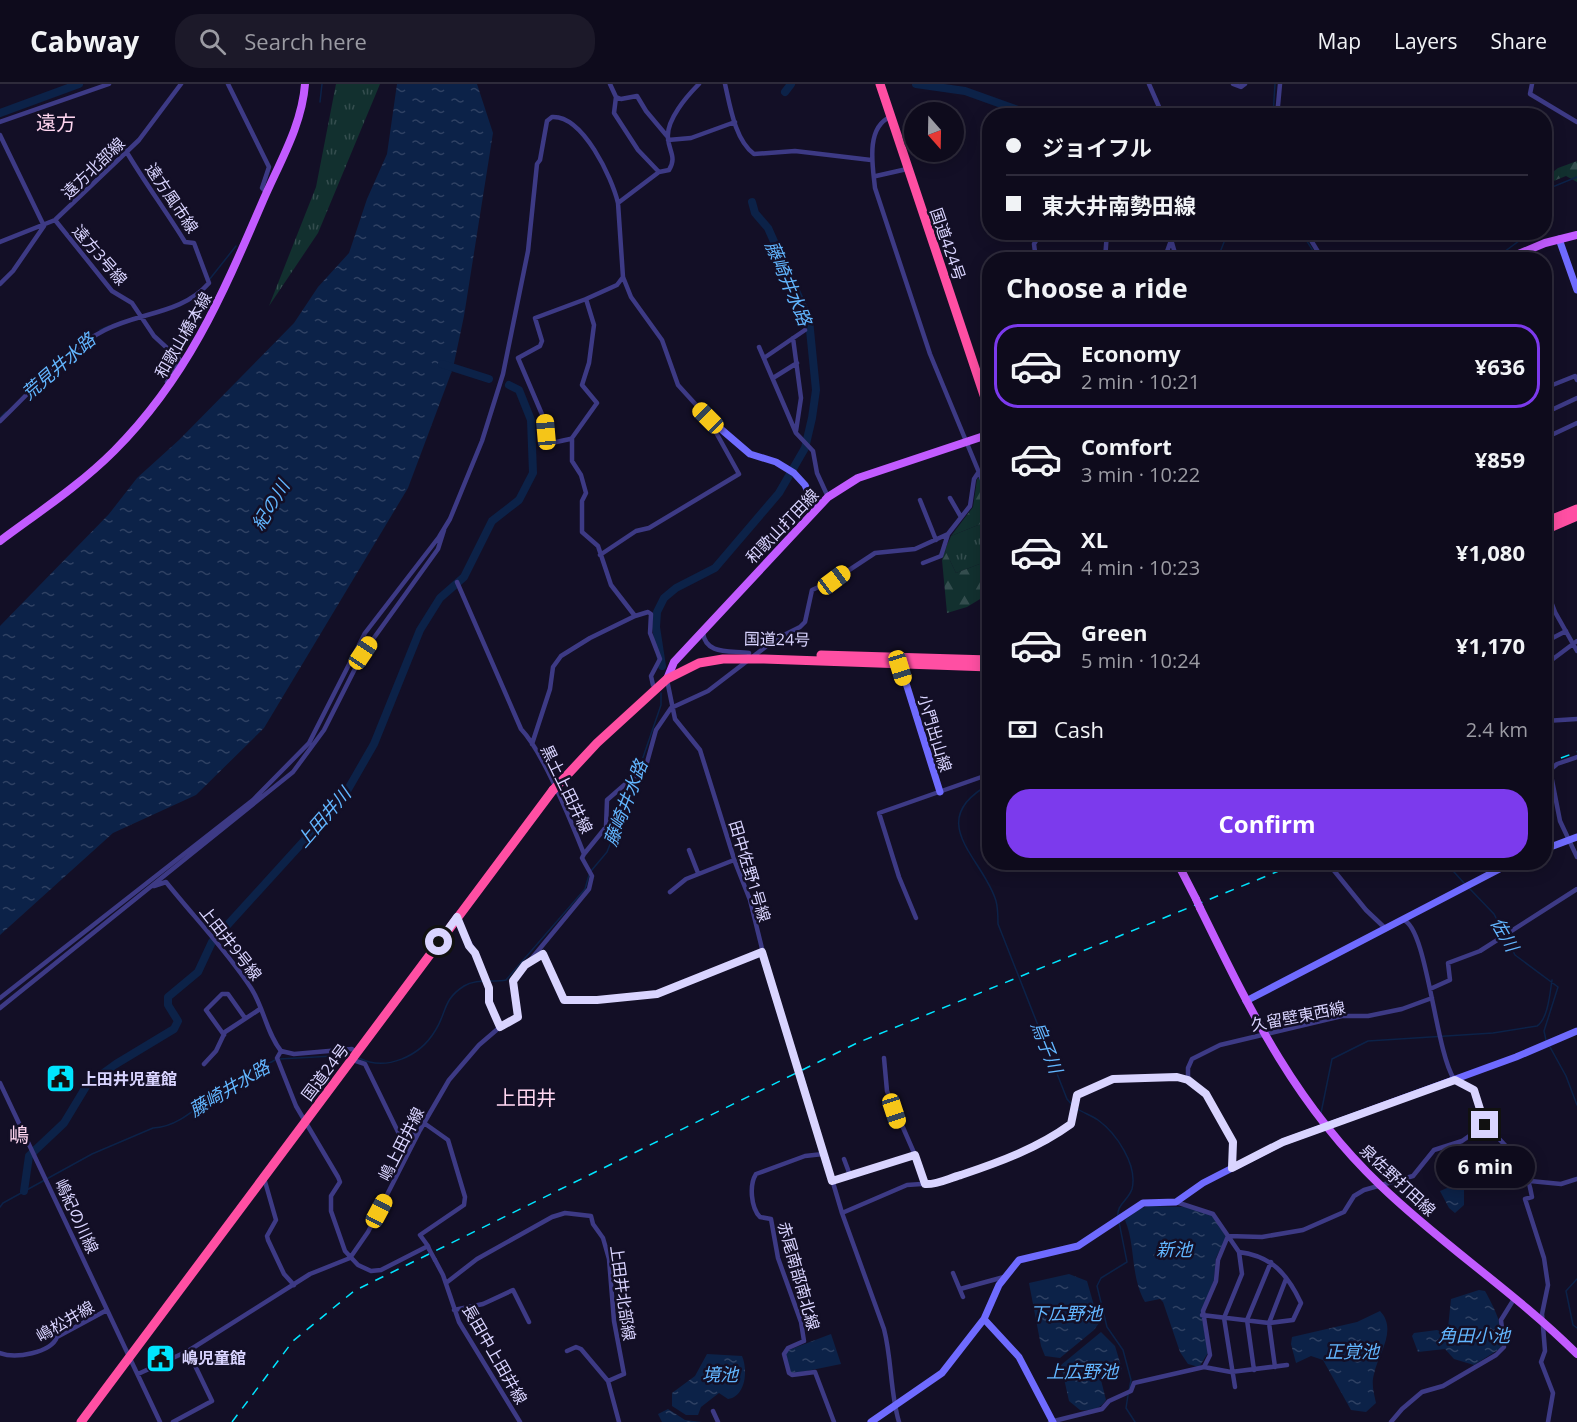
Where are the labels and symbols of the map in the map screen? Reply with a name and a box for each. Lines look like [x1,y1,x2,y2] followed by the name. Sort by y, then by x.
[904,102,964,162] north arrow
[36,109,76,136] district label: 遠方
[57,132,129,204] street label: 遠方北部線
[141,159,203,237] street label: 遠方風市線
[925,205,971,283] street label: 国道424号
[68,220,132,290] street label: 遠方3号線
[760,237,818,331] water label: 藤崎井水路
[149,288,217,382] street label: 和歌山橋本線
[16,326,101,405] water label: 荒見井水路
[689,399,727,437] car
[535,413,557,451] car
[246,474,295,534] water label: 紀の川
[741,484,823,568] street label: 和歌山打田線
[814,562,854,598] car
[744,627,810,651] street label: 国道24号
[345,633,381,673] car
[886,648,914,688] car
[913,692,957,774] street label: 小門出山線
[536,741,598,837] street label: 黒土上田井線
[598,755,653,849] water label: 藤崎井水路
[290,780,357,852] water label: 上田井川
[724,818,776,924] street label: 田中佐野1号線
[195,901,267,985] street label: 上田井9号線
[1486,912,1525,957] water label: 佐川
[425,928,452,955] route start
[1249,996,1347,1036] street label: 久留壁東西線
[1026,1017,1069,1078] water label: 烏子川
[296,1039,354,1105] street label: 国道24号
[184,1054,275,1121] water label: 藤崎井水路
[44,1063,76,1095] public building icon: 上田井児童館
[81,1068,177,1090] place label: 上田井児童館
[496,1084,556,1111] district label: 上田井
[880,1091,908,1131] car
[373,1103,429,1185] street label: 嶋上田井線
[1471,1111,1498,1138] route end
[9,1121,29,1148] district label: 嶋
[1355,1139,1441,1221] street label: 泉佐野打田線
[1436,1146,1534,1188] callout: 6 min
[50,1175,104,1257] street label: 嶋紀の川線
[363,1191,395,1231] car
[773,1219,825,1333] street label: 赤尾南部南北線
[1156,1237,1194,1261] water label: 新池
[605,1244,641,1342] street label: 上田井北部線
[32,1295,98,1347] street label: 嶋松井線
[457,1300,533,1408] street label: 長田中上田井線
[1030,1301,1104,1325] water label: 下広野池
[1438,1323,1512,1347] water label: 角田小池
[1325,1339,1381,1363] water label: 正覚池
[145,1342,177,1374] public building icon: 嶋児童館
[182,1347,246,1369] place label: 嶋児童館
[1046,1359,1120,1383] water label: 上広野池
[702,1362,740,1386] water label: 境池

